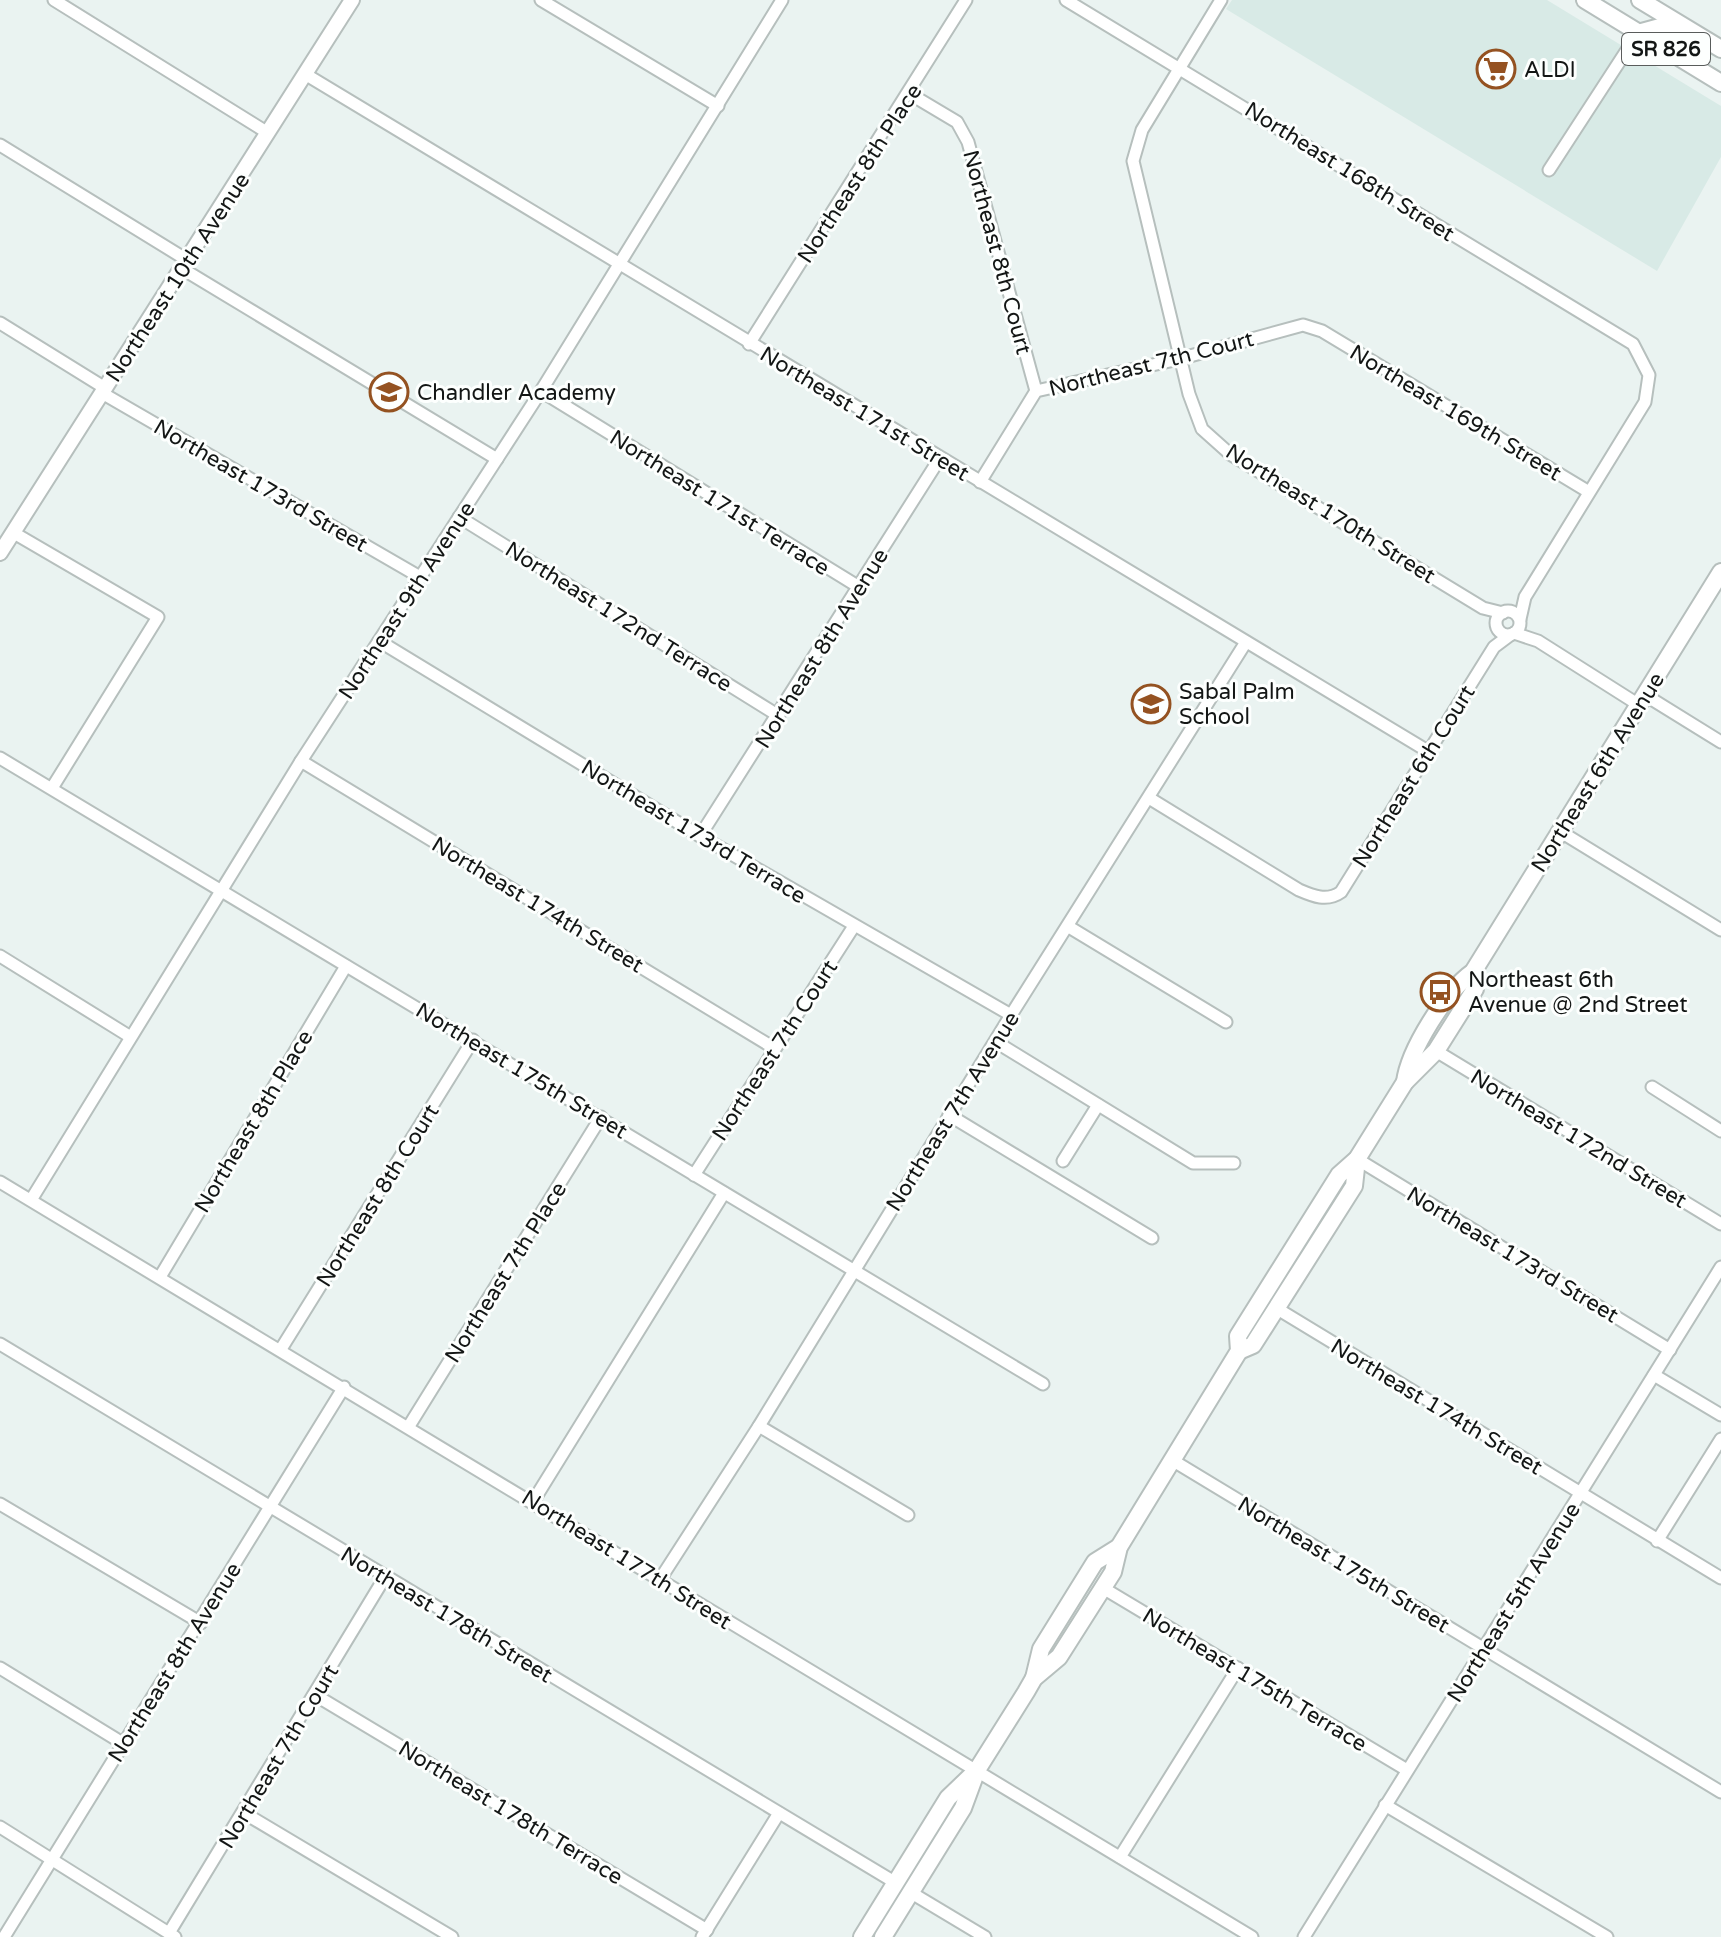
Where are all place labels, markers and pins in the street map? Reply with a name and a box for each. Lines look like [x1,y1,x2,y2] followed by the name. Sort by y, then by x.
[1475,48,1517,90] supermarket icon: ALDI
[1524,57,1576,83] place label: ALDI
[368,371,410,413] school or university icon: Chandler Academy
[417,380,616,406] place label: Chandler Academy
[1179,679,1295,730] place label: Sabal Palm School
[1130,683,1172,725] school or university icon: Sabal Palm School
[1468,967,1688,1018] place label: Northeast 6th Avenue @ 2nd Street
[1419,971,1461,1013] bus stop icon: Northeast 6th Avenue @ 2nd Street

